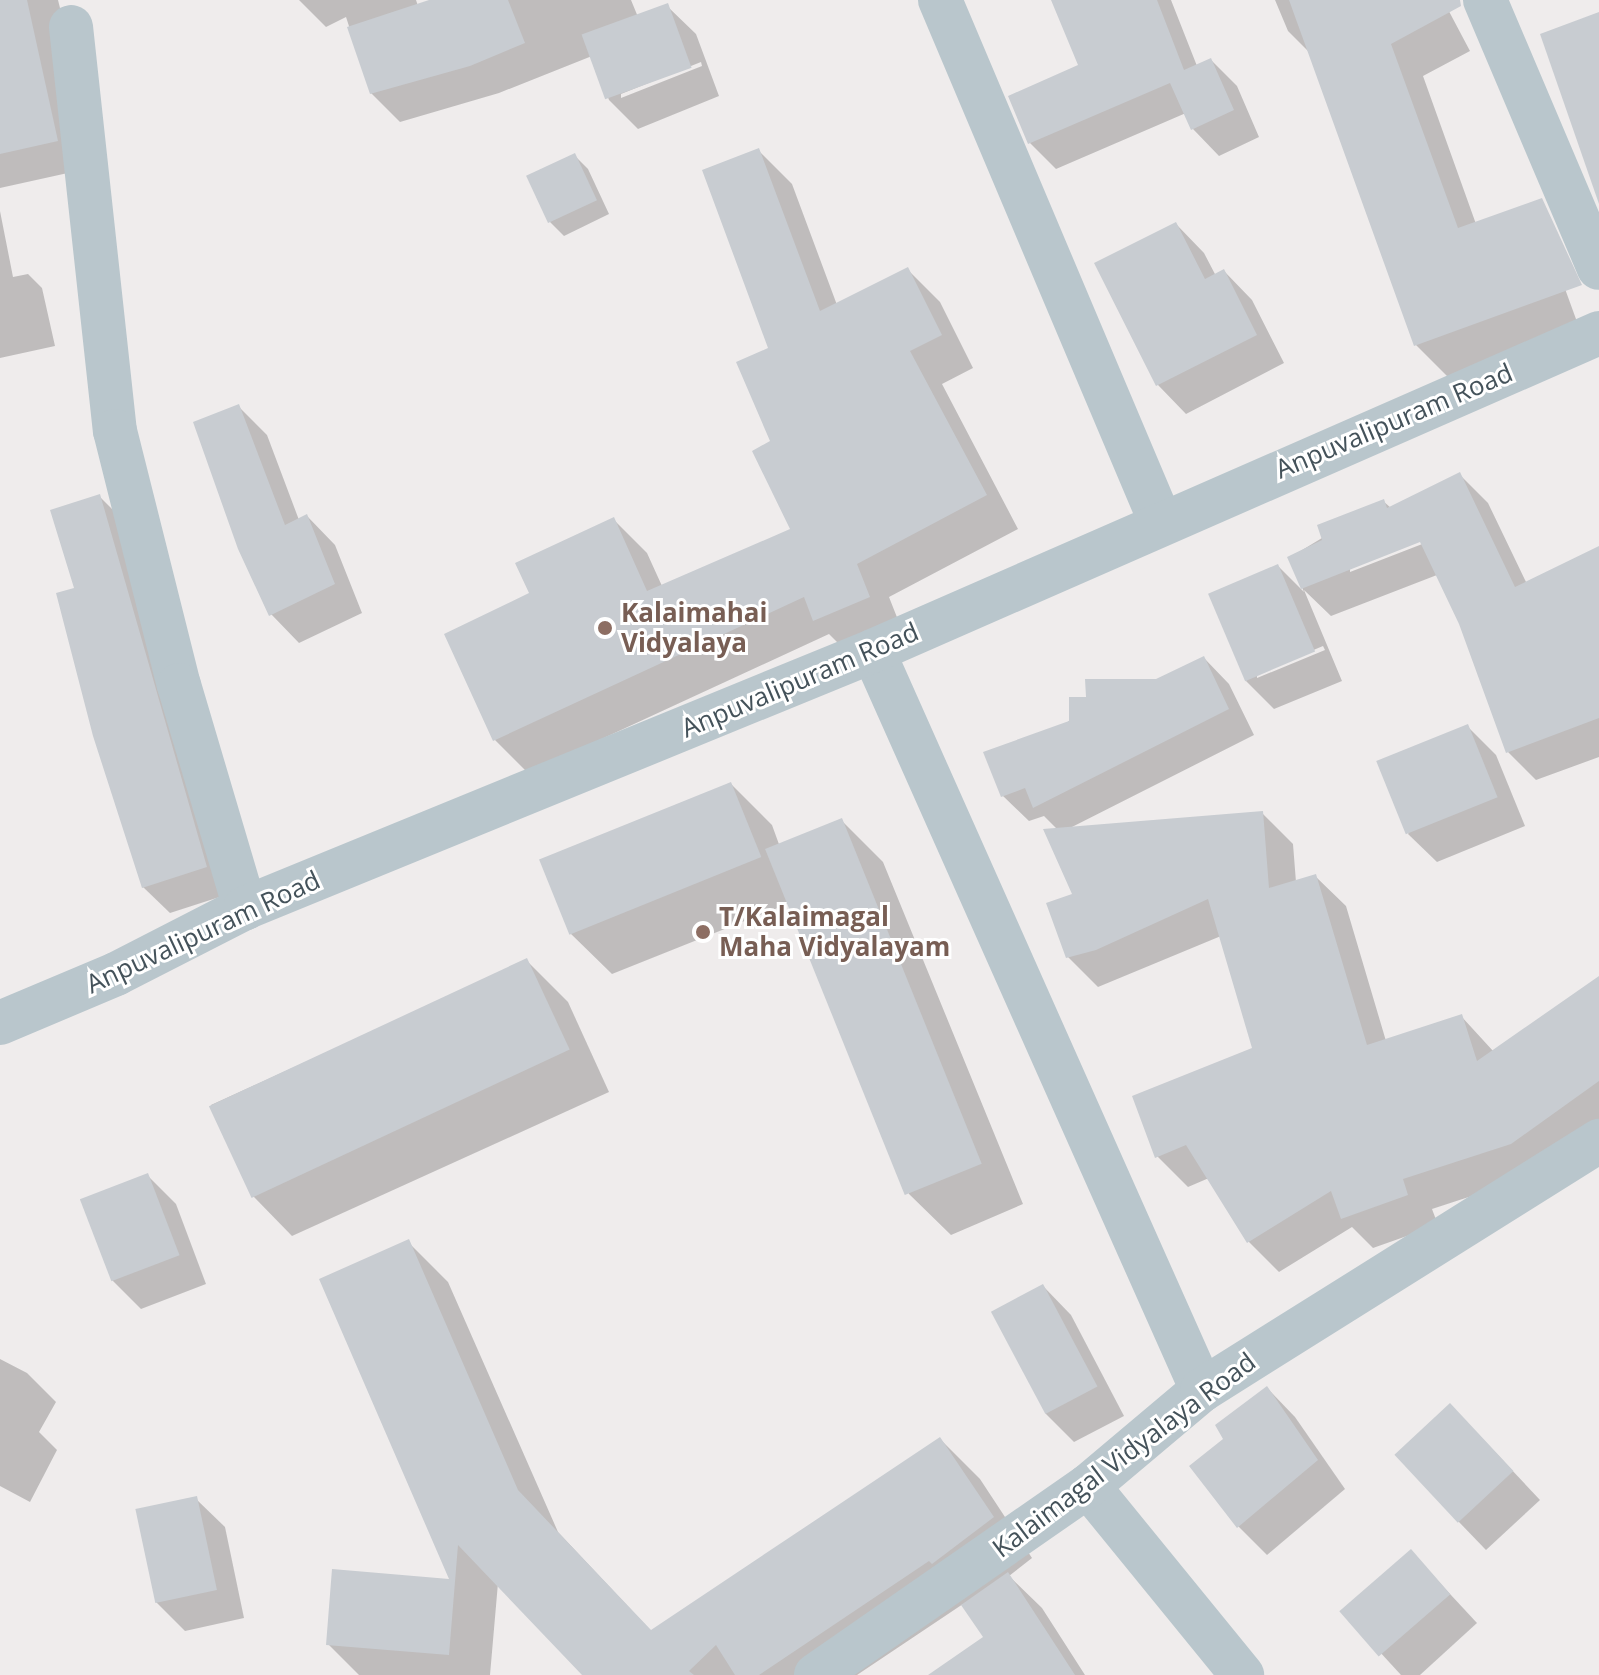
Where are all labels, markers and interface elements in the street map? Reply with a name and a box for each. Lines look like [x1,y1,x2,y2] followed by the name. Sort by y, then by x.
[1271,357,1517,485] street label: Anpuvalipuram Road
[621,597,768,658] place label: Kalaimahai Vidyalaya
[677,616,923,744] street label: Anpuvalipuram Road
[596,619,614,637] marker: Kalaimahai Vidyalaya
[81,864,325,1000] street label: Anpuvalipuram Road
[719,901,950,962] place label: T/Kalaimagal Maha Vidyalayam
[694,923,712,941] marker: T/Kalaimagal Maha Vidyalayam
[986,1346,1262,1564] street label: Kalaimagal Vidyalaya Road

